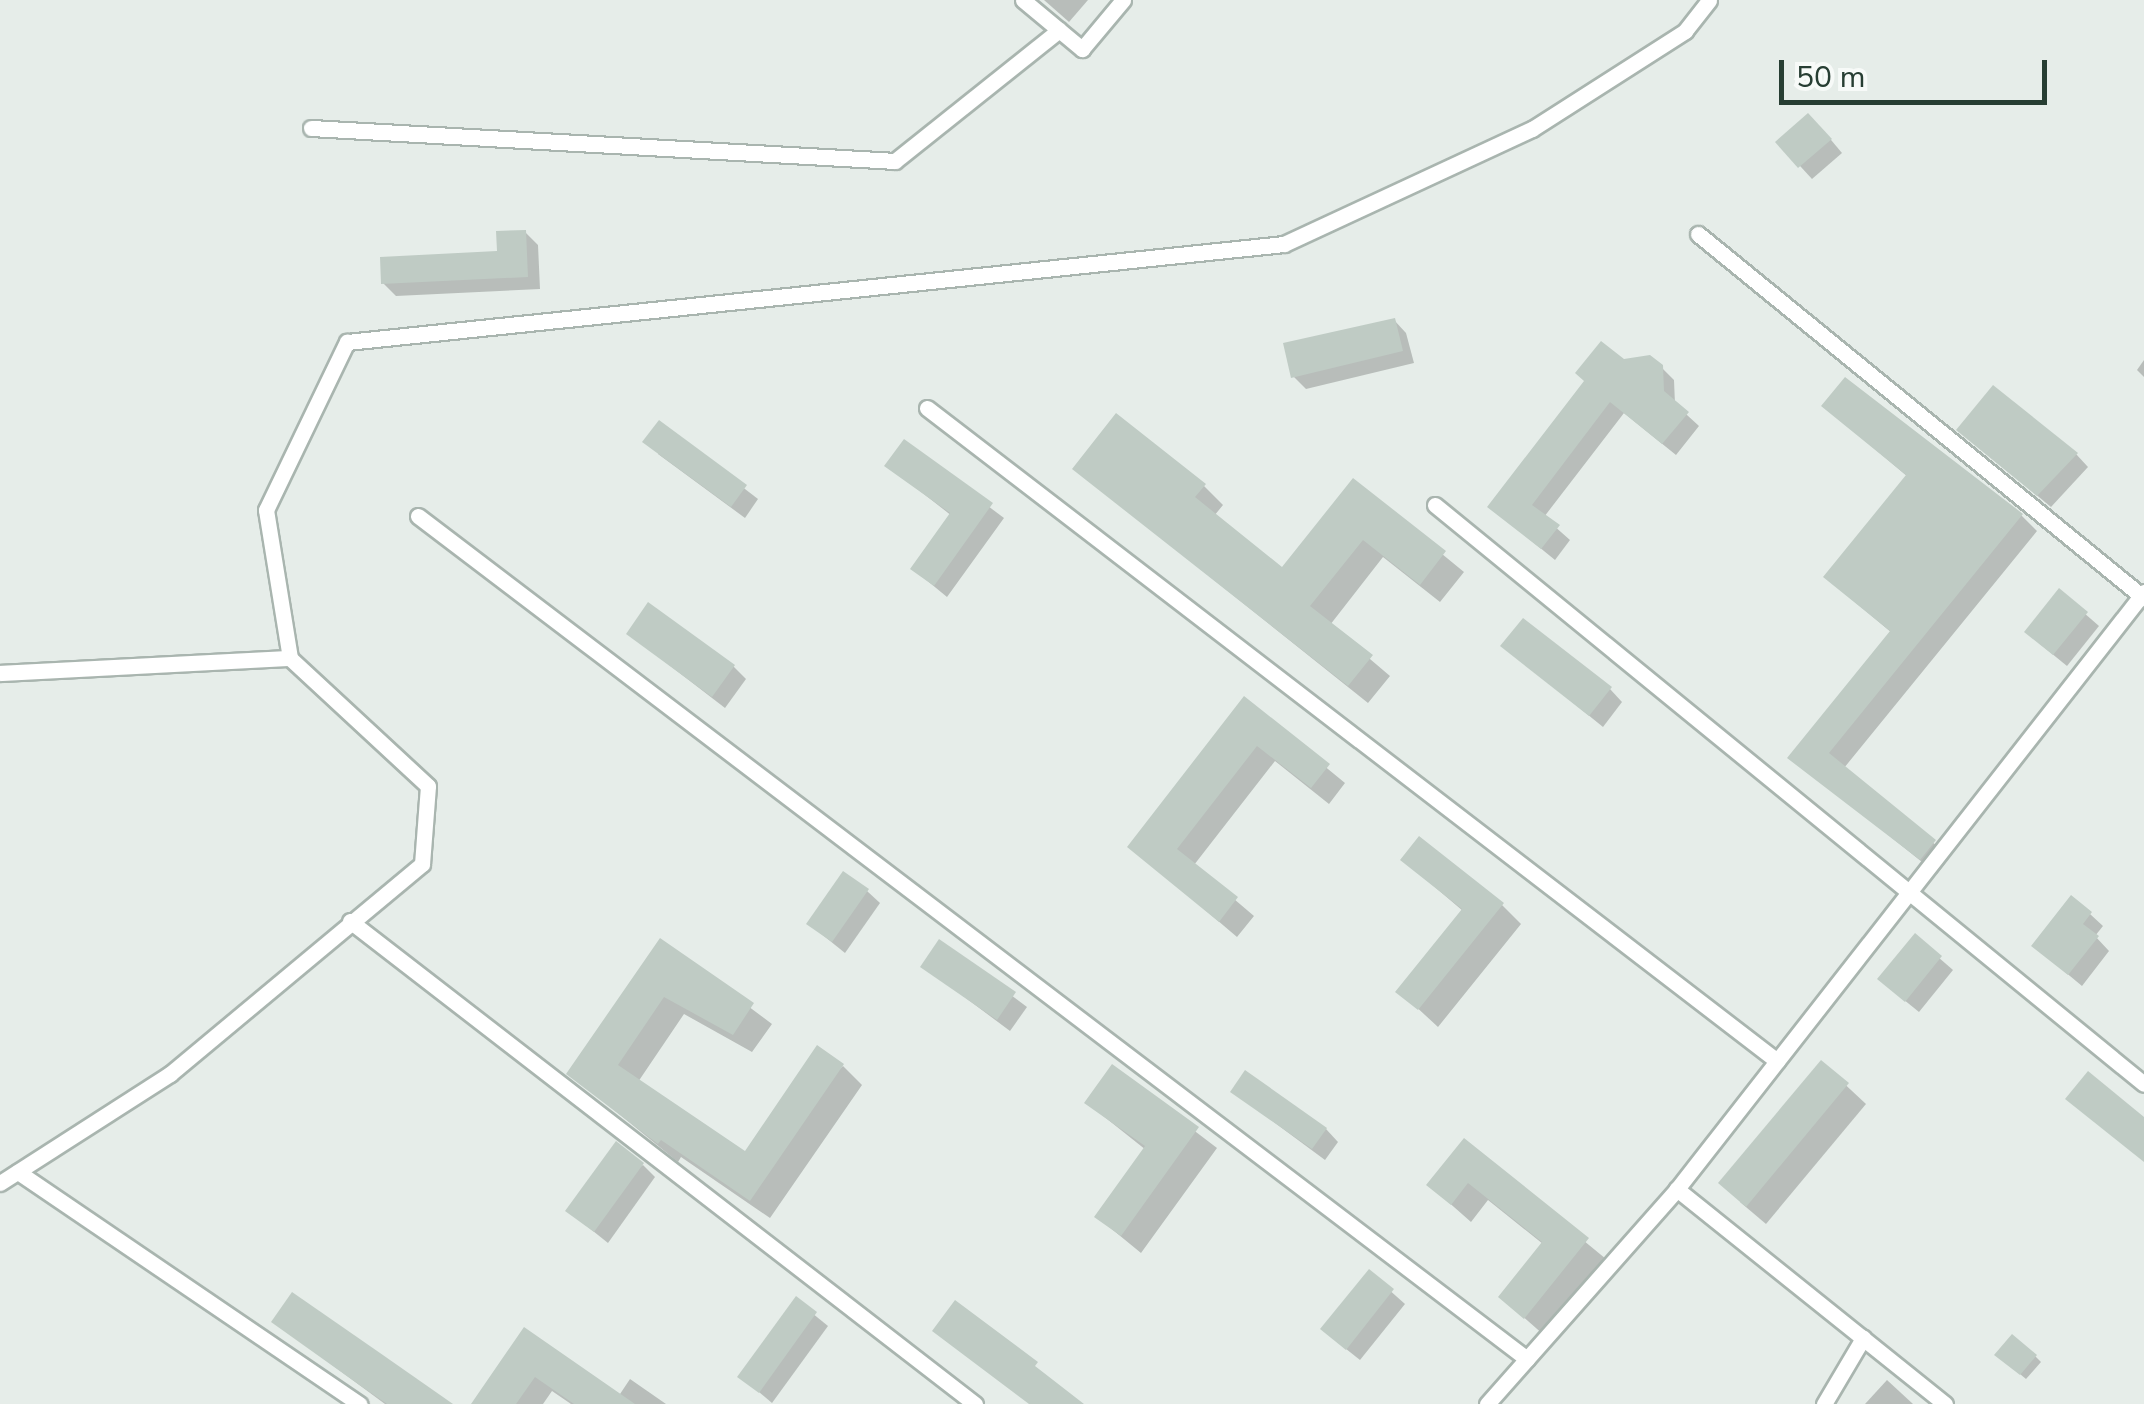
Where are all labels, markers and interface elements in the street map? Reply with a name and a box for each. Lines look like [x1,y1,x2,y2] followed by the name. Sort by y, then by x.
[1784,40,2052,102] scale bar
[1796,57,1865,98] text: 50 m

